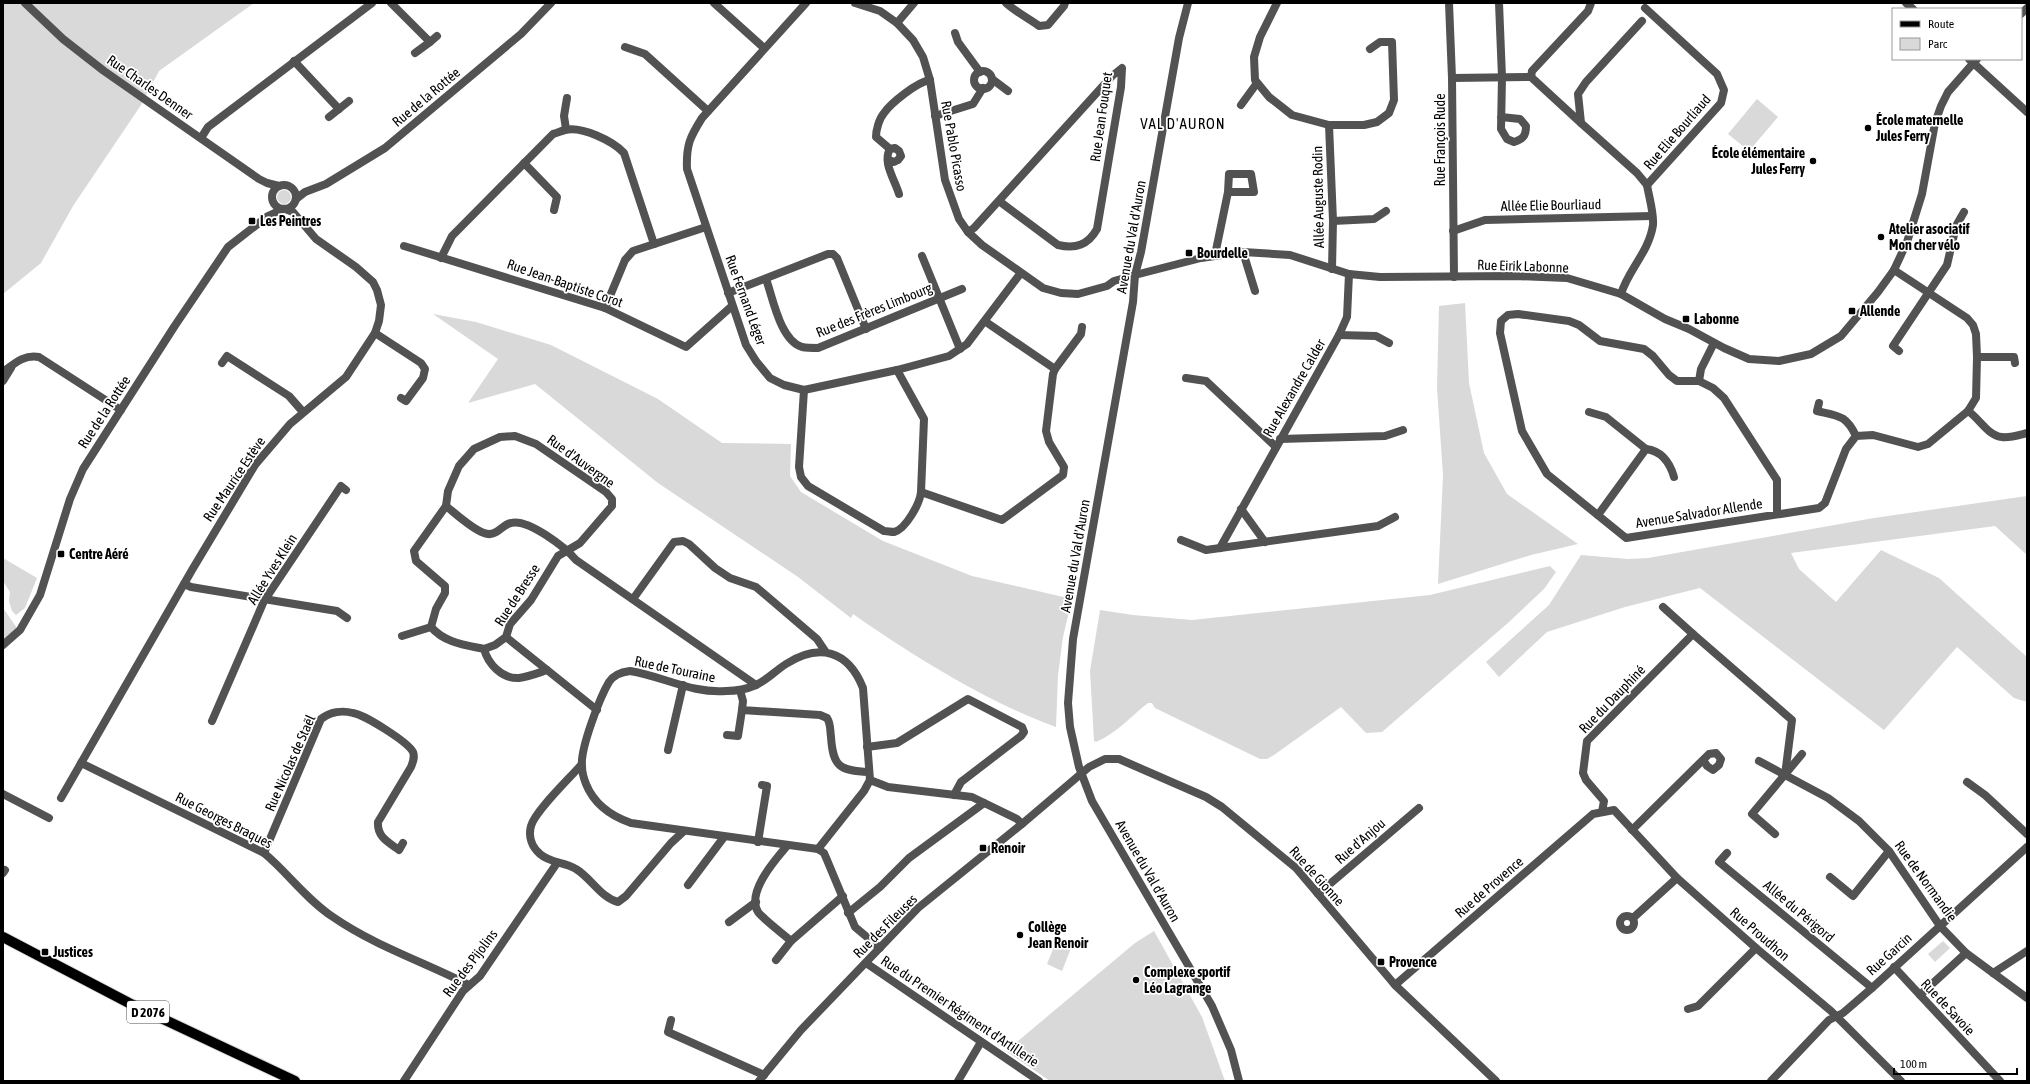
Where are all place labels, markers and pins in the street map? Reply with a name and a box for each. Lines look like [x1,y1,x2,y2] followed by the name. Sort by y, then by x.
[1875,112,1963,144] place label: École maternelle Jules Ferry
[1863,123,1873,133] marker: École maternelle Jules Ferry
[1712,145,1805,177] place label: École élémentaire Jules Ferry
[1808,156,1818,166] marker: École élémentaire Jules Ferry
[260,213,321,229] place label: Les Peintres
[247,216,257,226] marker: Les Peintres
[1888,221,1970,253] place label: Atelier asociatif Mon cher vélo
[1876,232,1886,242] marker: Atelier asociatif Mon cher vélo
[1197,245,1248,261] place label: Bourdelle
[1184,248,1194,258] marker: Bourdelle
[1859,303,1900,319] place label: Allende
[1847,306,1857,316] marker: Allende
[1694,311,1739,327] place label: Labonne
[1681,314,1691,324] marker: Labonne
[69,546,129,562] place label: Centre Aéré
[56,549,66,559] marker: Centre Aéré
[991,840,1026,856] place label: Renoir
[978,843,988,853] marker: Renoir
[1027,919,1089,951] place label: Collège Jean Renoir
[1015,930,1025,940] marker: Collège Jean Renoir
[52,944,93,960] place label: Justices
[40,947,50,957] marker: Justices
[1389,954,1437,970] place label: Provence
[1376,957,1386,967] marker: Provence
[1144,964,1231,996] place label: Complexe sportif Léo Lagrange
[1131,975,1141,985] marker: Complexe sportif Léo Lagrange

